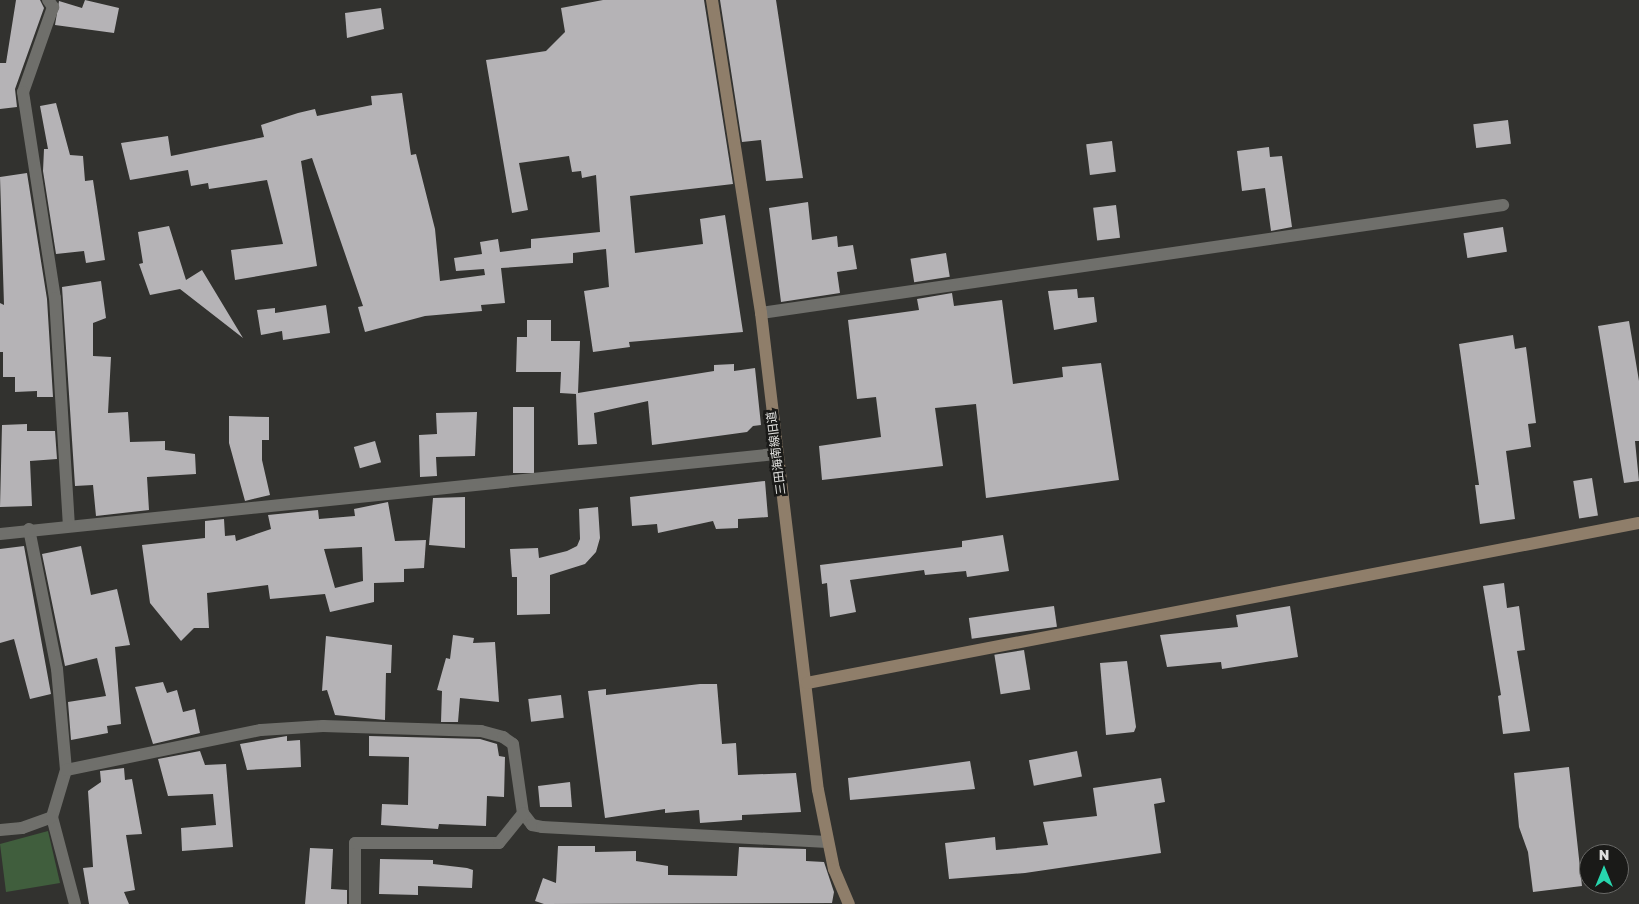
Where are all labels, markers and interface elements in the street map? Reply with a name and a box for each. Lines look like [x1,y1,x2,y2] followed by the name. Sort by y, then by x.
[764,410,788,496] street label: 三田海南線旧道
[1579,844,1629,894] north arrow
[1599,846,1609,863] text: N

